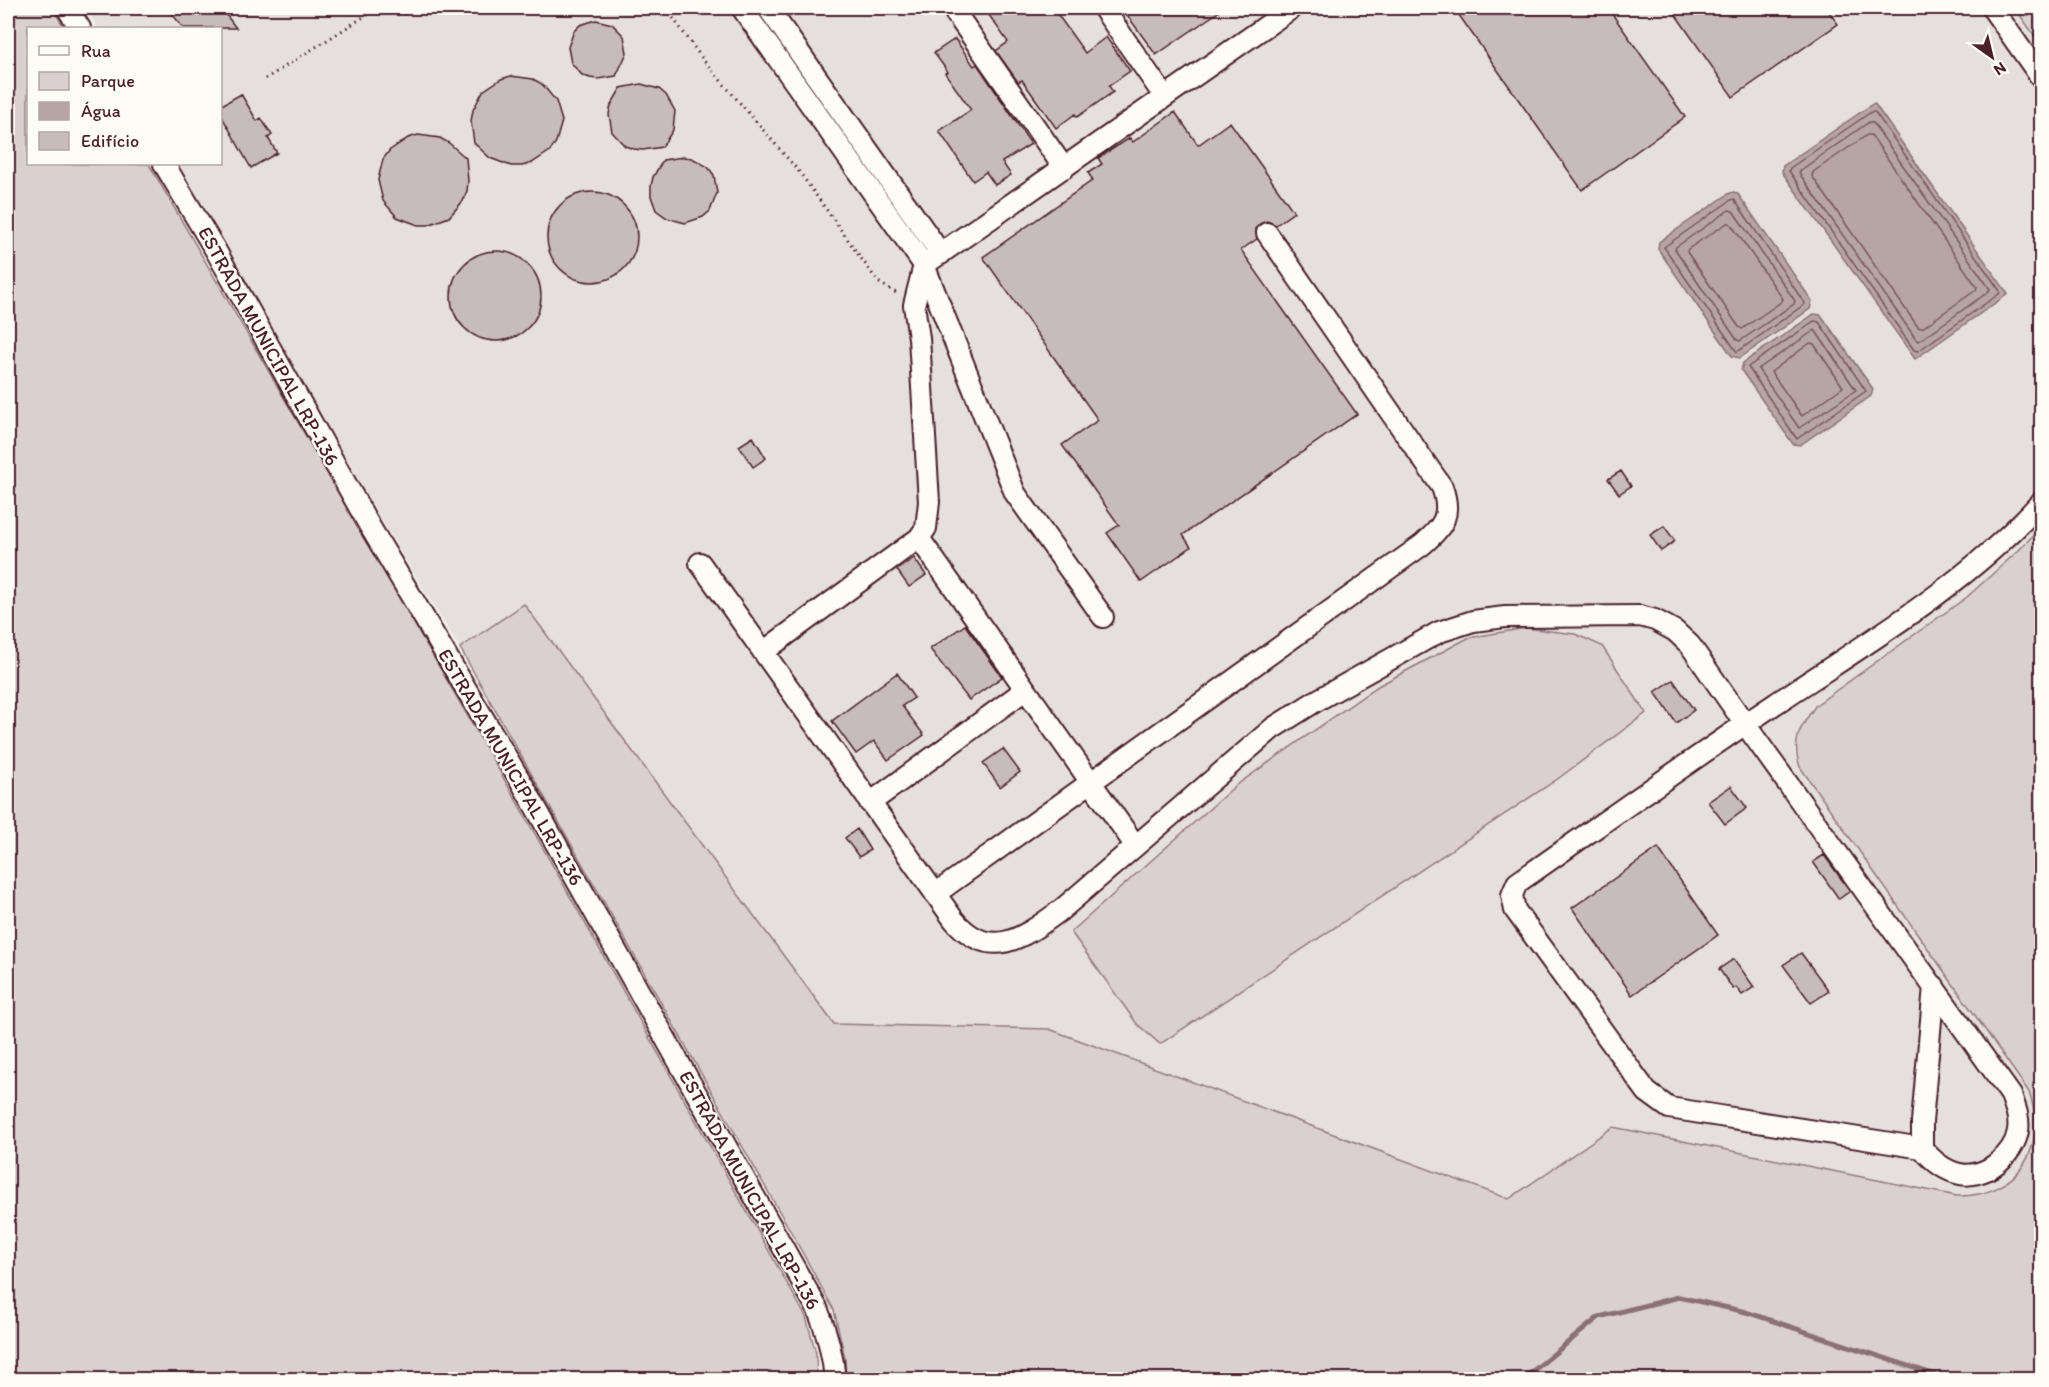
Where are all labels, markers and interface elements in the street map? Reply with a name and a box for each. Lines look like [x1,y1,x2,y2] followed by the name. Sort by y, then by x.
[27,27,222,165] legend
[1962,27,2022,87] north arrow
[81,40,111,62] text: Rua
[1990,58,2010,80] text: N
[81,70,135,92] text: Parque
[81,100,121,122] text: Água
[81,130,139,152] text: Edifício
[193,222,345,470] street label: ESTRADA MUNICIPAL LRP-136
[433,644,589,890] street label: ESTRADA MUNICIPAL LRP-136
[674,1066,826,1314] street label: ESTRADA MUNICIPAL LRP-136

